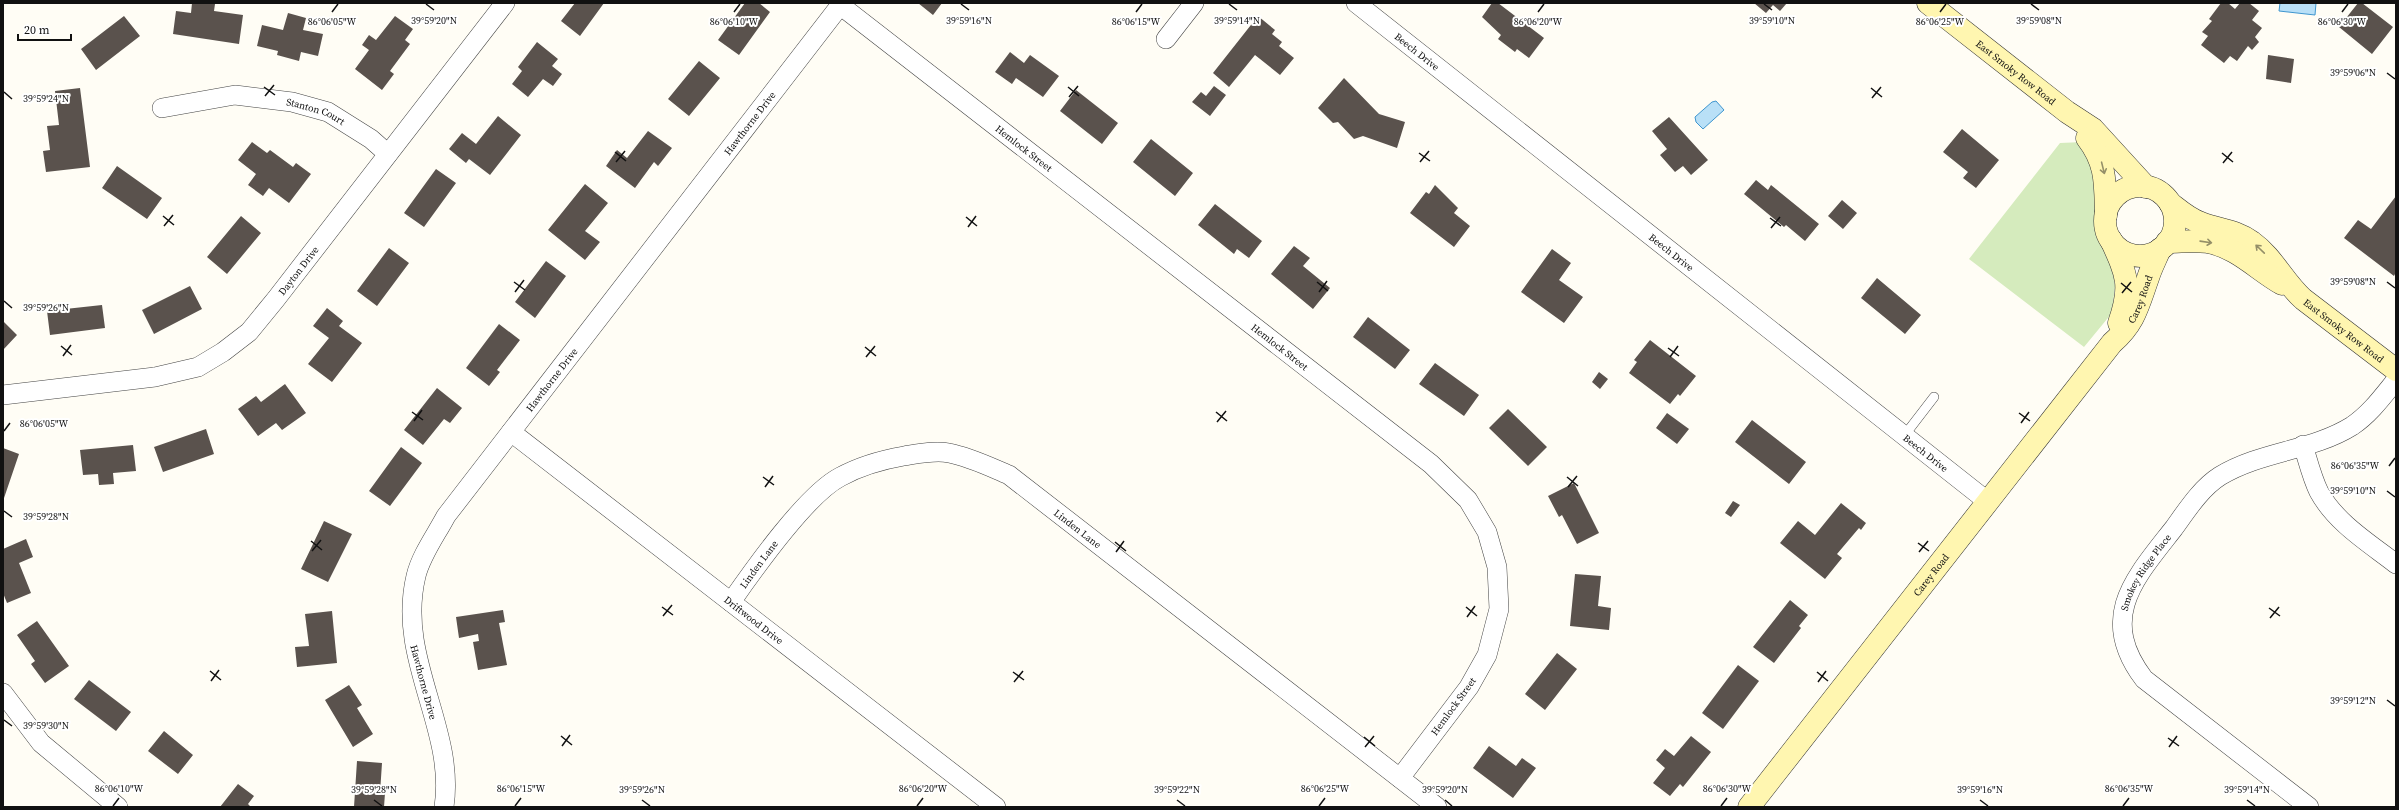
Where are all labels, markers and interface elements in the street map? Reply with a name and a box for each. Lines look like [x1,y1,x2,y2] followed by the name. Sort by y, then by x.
[411,14,457,27] text: 39°59'20"N
[946,14,992,27] text: 39°59'16"N
[1214,14,1260,27] text: 39°59'14"N
[1749,14,1795,27] text: 39°59'10"N
[2016,14,2062,27] text: 39°59'08"N
[308,15,357,28] text: 86°06'05"W
[710,15,759,28] text: 86°06'10"W
[1112,15,1161,28] text: 86°06'15"W
[1514,15,1563,28] text: 86°06'20"W
[1916,15,1965,28] text: 86°06'25"W
[2318,15,2367,28] text: 86°06'30"W
[18,16,71,42] scale bar
[24,22,50,38] text: 20 m
[1392,30,1442,73] street label: Beech Drive
[1973,37,2059,108] street label: East Smoky Row Road
[2330,66,2376,79] text: 39°59'06"N
[721,89,778,158] street label: Hawthorne Drive
[23,92,69,105] text: 39°59'24"N
[286,95,348,128] street label: Stanton Court
[993,122,1055,175] street label: Hemlock Street
[2100,161,2107,174] one-way arrow
[1646,231,1696,274] street label: Beech Drive
[2199,238,2212,246] one-way arrow
[275,244,322,298] street label: Dayton Drive
[2255,244,2265,253] one-way arrow
[2125,273,2156,326] street label: Carey Road
[2330,275,2376,288] text: 39°59'08"N
[2301,296,2387,366] street label: East Smoky Row Road
[23,301,69,314] text: 39°59'26"N
[1248,321,1311,374] street label: Hemlock Street
[523,345,580,414] street label: Hawthorne Drive
[20,417,69,430] text: 86°06'05"W
[1900,431,1951,475] street label: Beech Drive
[2331,459,2380,472] text: 86°06'35"W
[2330,484,2376,497] text: 39°59'10"N
[1051,506,1104,551] street label: Linden Lane
[23,510,69,523] text: 39°59'28"N
[2118,531,2174,612] street label: Smokey Ridge Place
[737,538,781,591] street label: Linden Lane
[1910,551,1952,599] street label: Carey Road
[721,593,786,647] street label: Driftwood Drive
[407,643,440,721] street label: Hawthorne Drive
[1428,674,1479,738] street label: Hemlock Street
[2330,694,2376,707] text: 39°59'12"N
[23,719,69,732] text: 39°59'30"N
[95,782,144,795] text: 86°06'10"W
[497,782,546,795] text: 86°06'15"W
[899,782,948,795] text: 86°06'20"W
[1301,782,1350,795] text: 86°06'25"W
[1703,782,1752,795] text: 86°06'30"W
[2105,782,2154,795] text: 86°06'35"W
[351,783,397,796] text: 39°59'28"N
[619,783,665,796] text: 39°59'26"N
[1154,783,1200,796] text: 39°59'22"N
[1422,783,1468,796] text: 39°59'20"N
[1957,783,2003,796] text: 39°59'16"N
[2224,783,2270,796] text: 39°59'14"N

